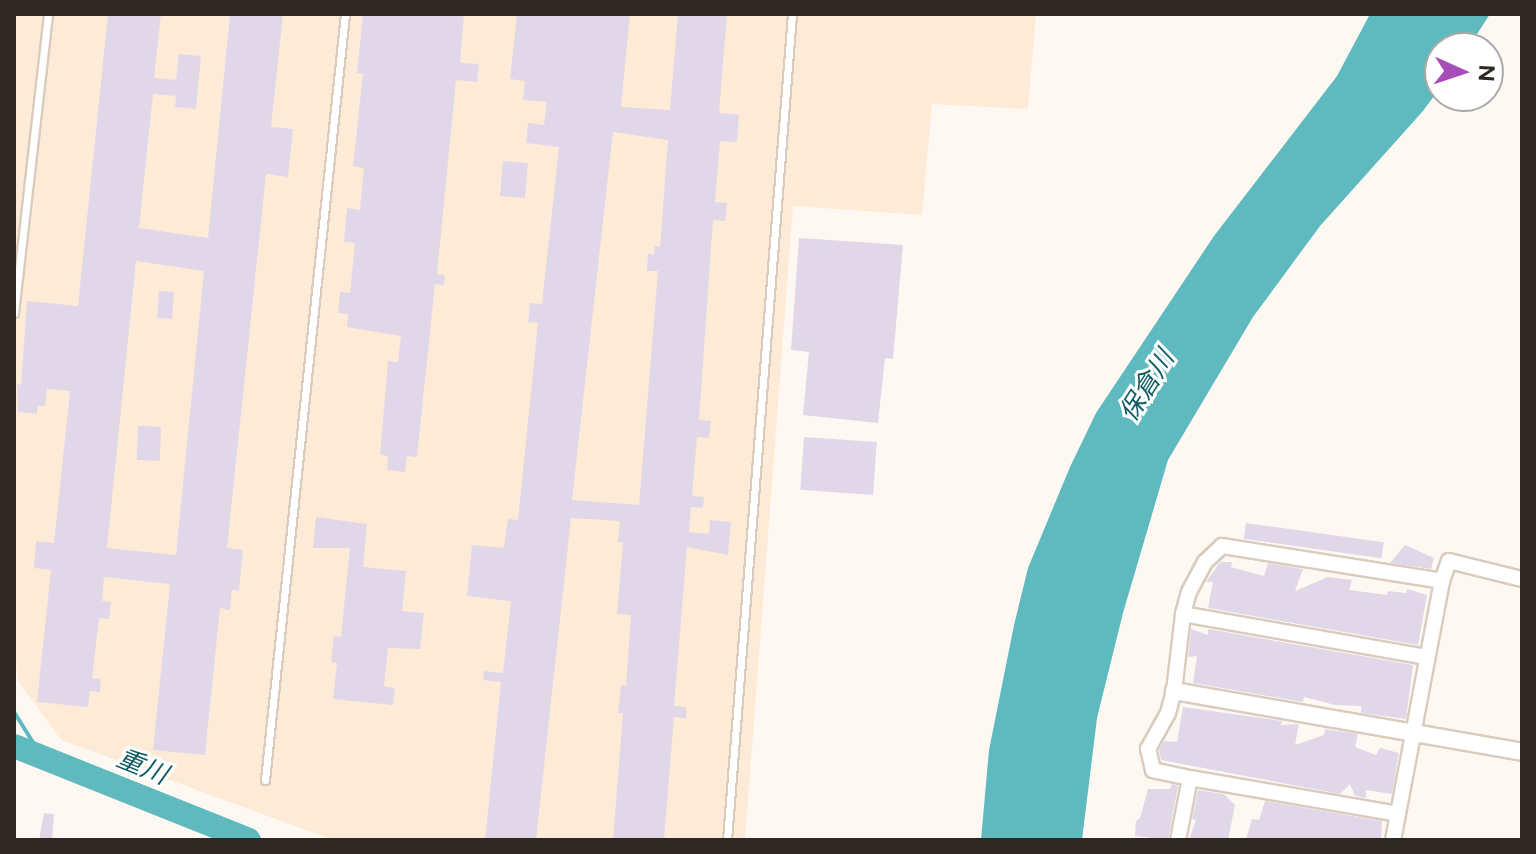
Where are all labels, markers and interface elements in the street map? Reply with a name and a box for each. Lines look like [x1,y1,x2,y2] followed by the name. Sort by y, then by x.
[1424,32,1504,112] north arrow
[1473,64,1500,82] text: N
[1113,345,1181,427] water label: 保倉川
[112,743,172,791] water label: 重川

